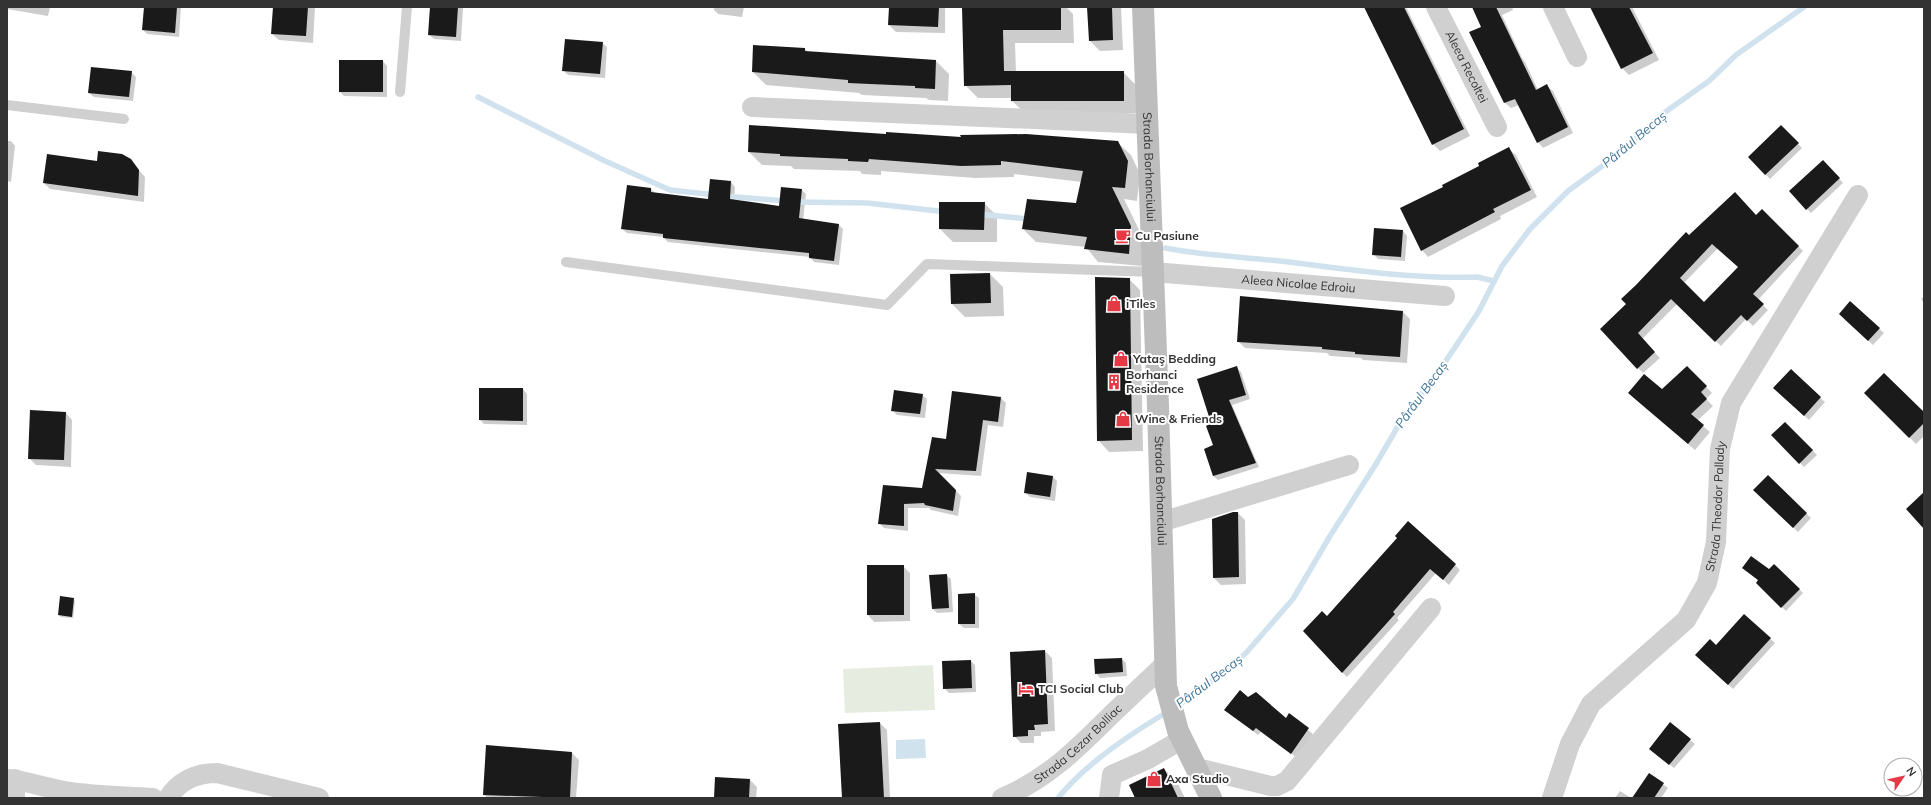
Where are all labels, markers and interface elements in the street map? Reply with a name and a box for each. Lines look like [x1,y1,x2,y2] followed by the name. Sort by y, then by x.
[1442,28,1491,105] street label: Aleea Recoltei
[1598,107,1670,171] water label: Pârâul Becaș
[1140,112,1159,222] street label: Strada Borhanciului
[1114,227,1132,245] cafe icon: Cu Pasiune
[1135,228,1199,243] place label: Cu Pasiune
[1241,271,1356,296] street label: Aleea Nicolae Edroiu
[1105,295,1123,313] shop icon: iTiles
[1126,296,1155,311] place label: iTiles
[1112,350,1130,368] shop icon: Yataş Bedding
[1132,351,1216,366] place label: Yataş Bedding
[1391,357,1452,431] water label: Pârâul Becaș
[1126,367,1184,396] place label: Borhanci Residence
[1105,373,1123,391] building icon: Borhanci Residence
[1114,410,1132,428] shop icon: Wine & Friends
[1135,411,1222,426] place label: Wine & Friends
[1152,436,1170,546] street label: Strada Borhanciului
[1702,439,1729,573] street label: Strada Theodor Pallady
[1173,651,1246,712] water label: Pârâul Becaș
[1017,680,1035,698] hotel icon: TCI Social Club
[1038,681,1124,696] place label: TCI Social Club
[1031,701,1125,786] street label: Strada Cezar Bolliac
[1883,757,1923,797] north arrow
[1903,764,1919,779] text: N
[1145,770,1163,788] shop icon: Axa Studio
[1166,771,1229,786] place label: Axa Studio

